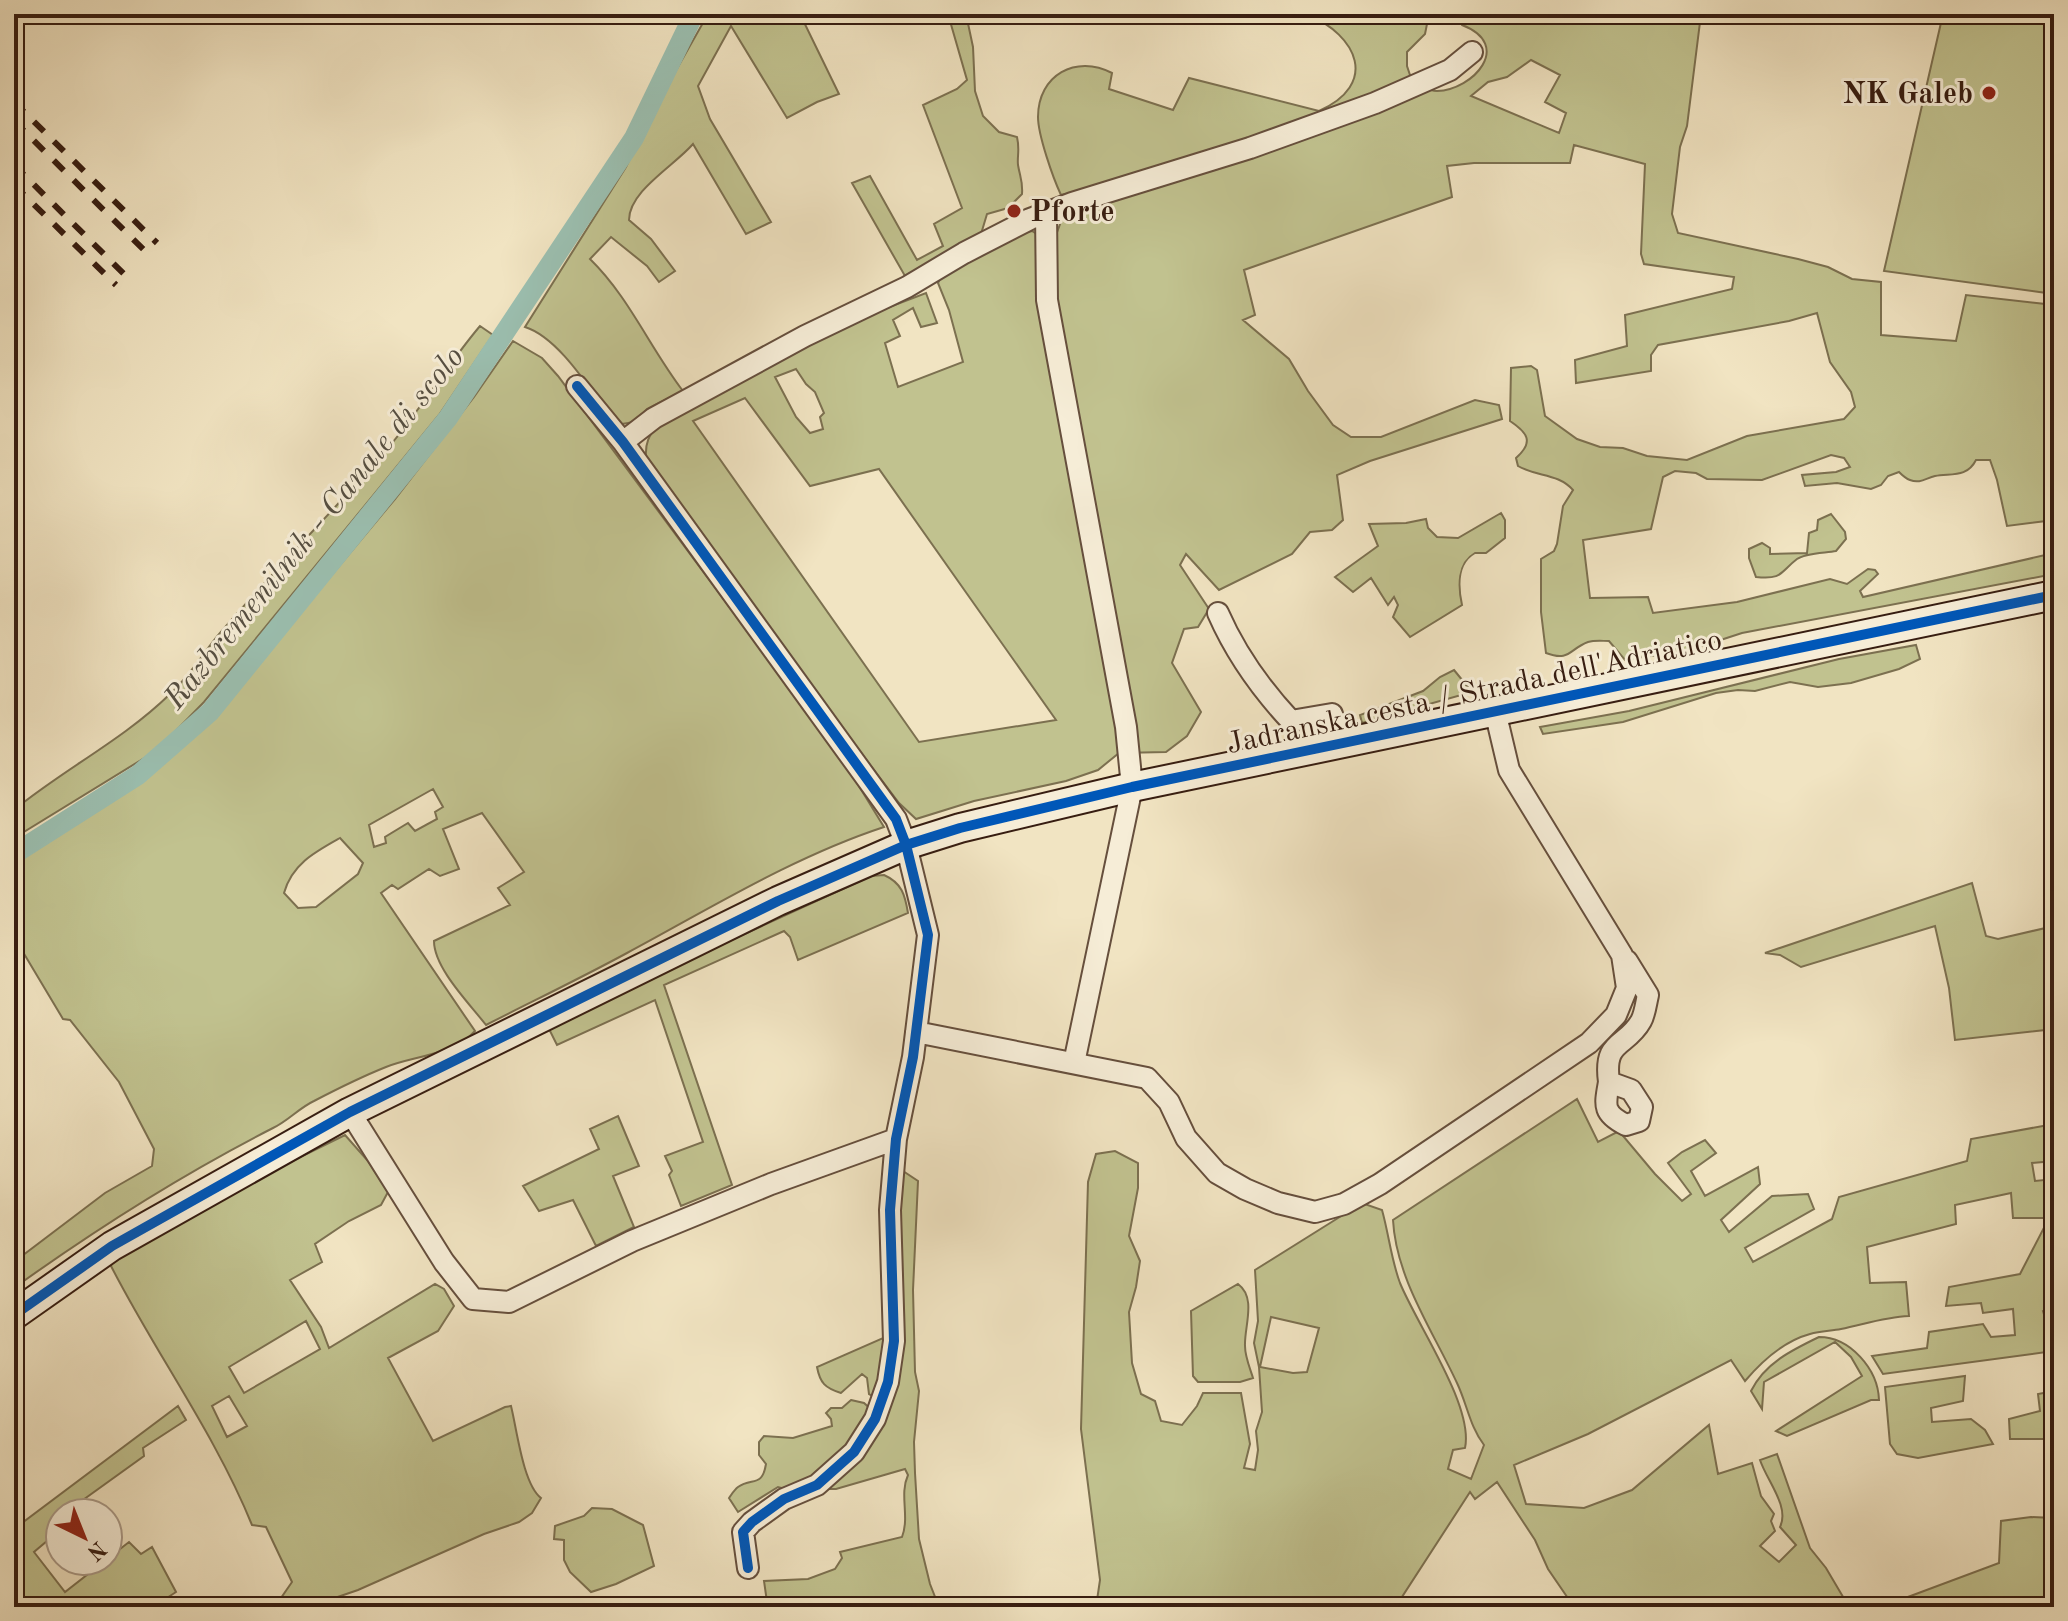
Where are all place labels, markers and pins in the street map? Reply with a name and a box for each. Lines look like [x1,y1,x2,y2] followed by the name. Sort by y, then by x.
[1843,80,1973,110] place label: NK Galeb
[1980,84,1998,102] marker: NK Galeb
[1030,198,1115,228] place label: Pforte
[1005,202,1023,220] marker: Pforte

